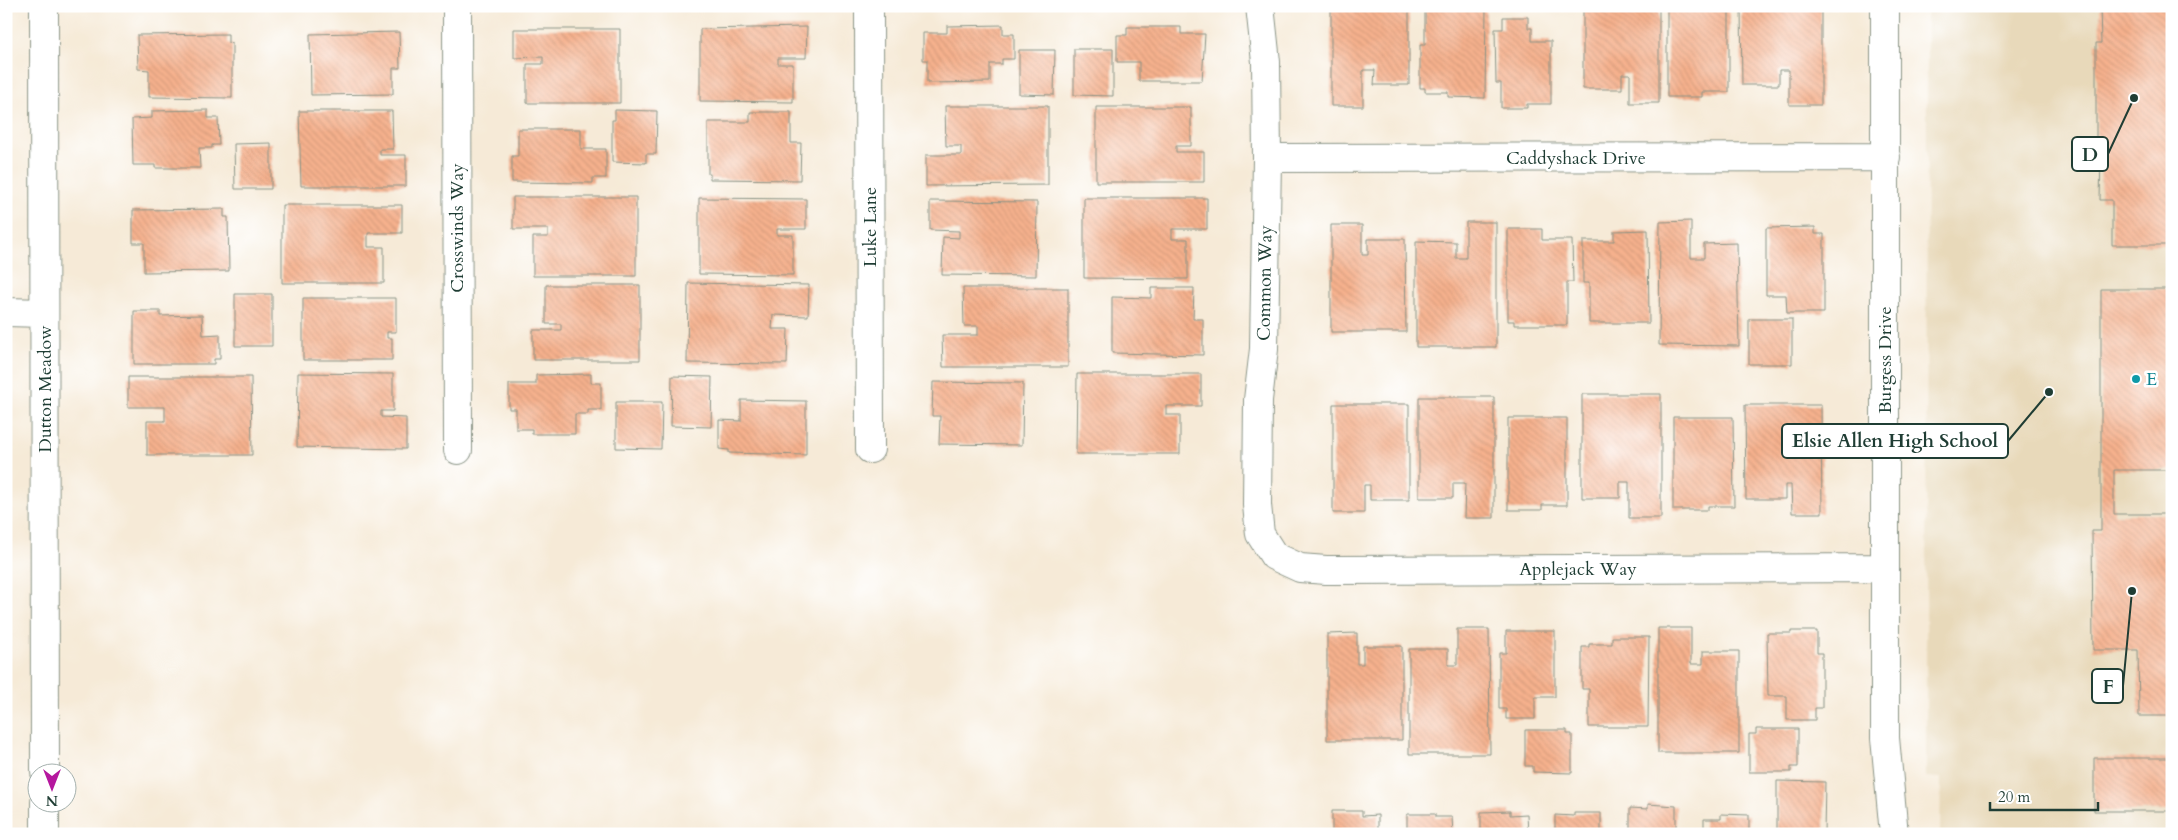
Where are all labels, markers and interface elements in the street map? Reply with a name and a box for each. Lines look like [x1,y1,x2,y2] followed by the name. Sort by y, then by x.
[2072,137,2108,171] callout: D
[2082,142,2098,168] text: D
[1506,146,1646,171] street label: Caddyshack Drive
[445,163,470,293] street label: Crosswinds Way
[858,187,883,267] street label: Luke Lane
[1251,224,1279,341] street label: Common Way
[1873,306,1898,414] street label: Burgess Drive
[33,325,58,453] street label: Dutton Meadow
[2146,367,2157,392] place label: E
[2130,373,2142,385] marker: E
[1782,424,2008,458] callout: Elsie Allen High School
[1792,428,1999,454] text: Elsie Allen High School
[1519,557,1637,582] street label: Applejack Way
[2092,669,2123,703] callout: F
[2102,674,2114,700] text: F
[28,762,78,812] north arrow
[1990,780,2098,812] scale bar
[1998,787,2030,807] text: 20 m
[46,791,58,810] text: N

